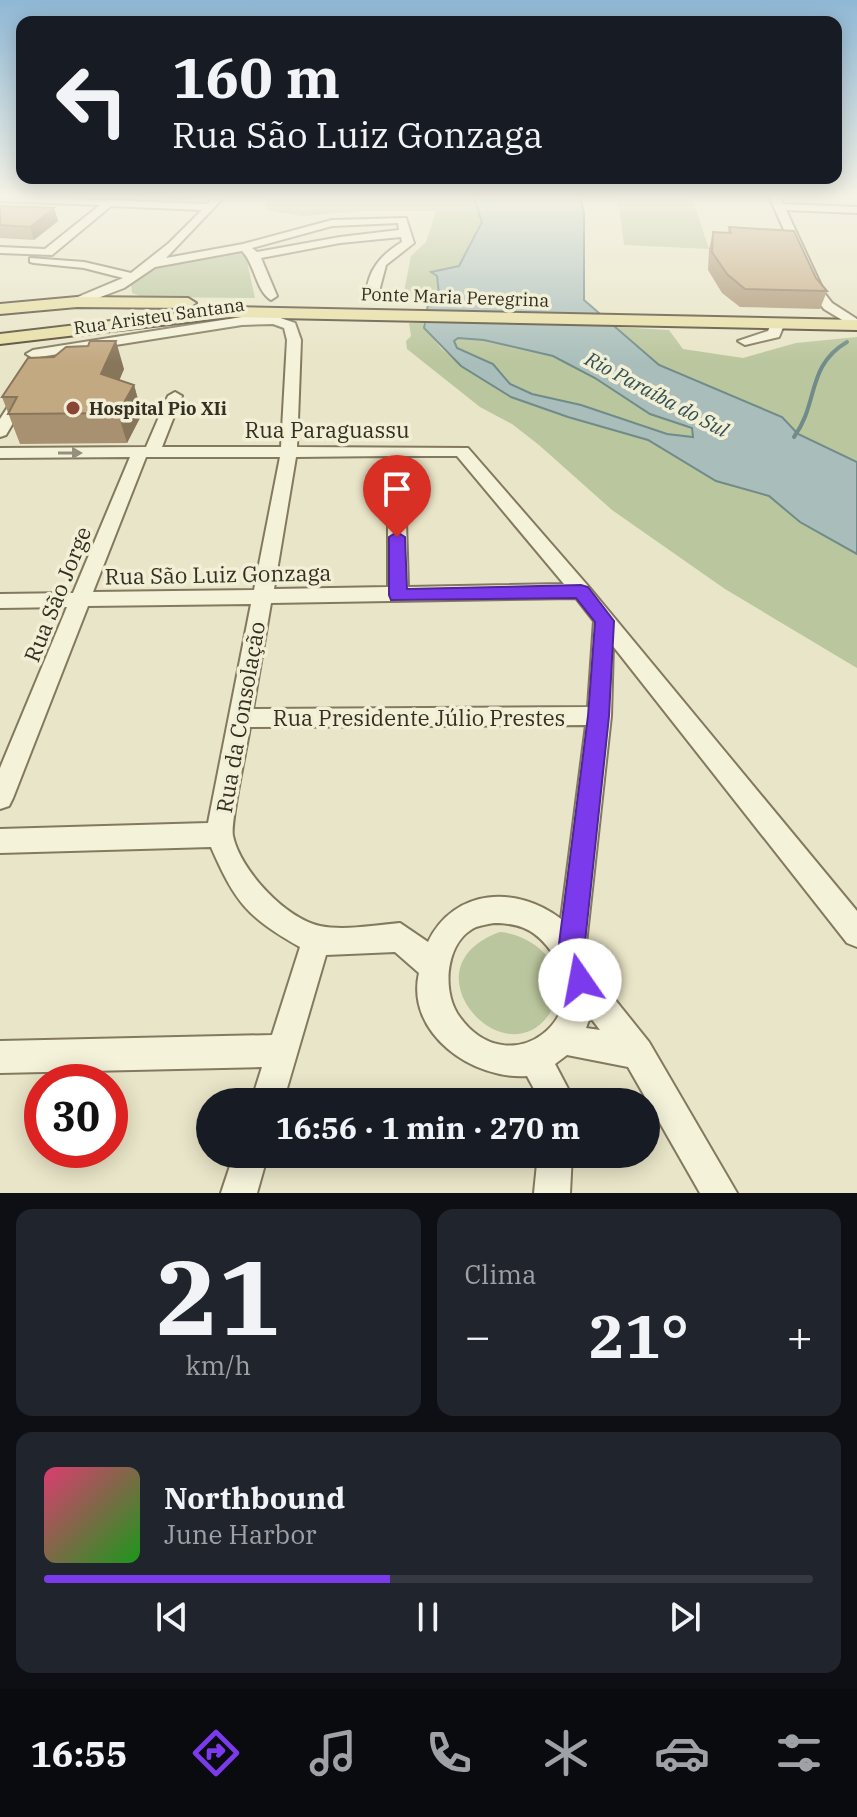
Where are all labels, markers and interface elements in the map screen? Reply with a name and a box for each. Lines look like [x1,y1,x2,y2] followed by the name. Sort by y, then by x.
[172,41,340,113] text: 160 m
[40,48,144,152] icon: left
[172,111,543,158] text: Rua São Luiz Gonzaga
[360,282,550,312] street label: Ponte Maria Peregrina
[72,293,246,339] street label: Rua Aristeu Santana
[580,344,734,443] water label: Rio Paraíba do Sul
[89,397,227,420] place label: Hospital Pio XIi
[64,399,82,417] marker: Hospital Pio XIi
[244,415,410,444] street label: Rua Paraguassu
[58,447,83,459] one-way arrow
[363,455,431,537] pin
[375,467,419,511] icon: arrive
[17,522,97,666] street label: Rua São Jorge
[104,558,332,590] street label: Rua São Luiz Gonzaga
[209,619,271,815] street label: Rua da Consolação
[273,703,565,732] street label: Rua Presidente Júlio Prestes
[538,938,622,1022] position arrow
[24,1064,128,1168] speed limit sign: 30
[276,1108,580,1147] text: 16:56 · 1 min · 270 m
[156,1228,281,1364] text: 21
[465,1257,536,1291] text: Clima
[589,1296,689,1375] text: 21°
[465,1307,491,1364] text: −
[787,1307,813,1364] text: +
[185,1348,251,1382] text: km/h
[164,1478,345,1517] text: Northbound
[164,1517,317,1551] text: June Harbor
[150,1595,194,1639] icon: previous
[406,1595,450,1639] icon: pause
[663,1595,707,1639] icon: next
[188,1725,244,1781] icon: directions
[305,1725,361,1781] icon: music
[421,1725,477,1781] icon: phone
[538,1725,594,1781] icon: climate
[654,1725,710,1781] icon: car
[771,1725,827,1781] icon: filters
[30,1730,128,1777] text: 16:55

